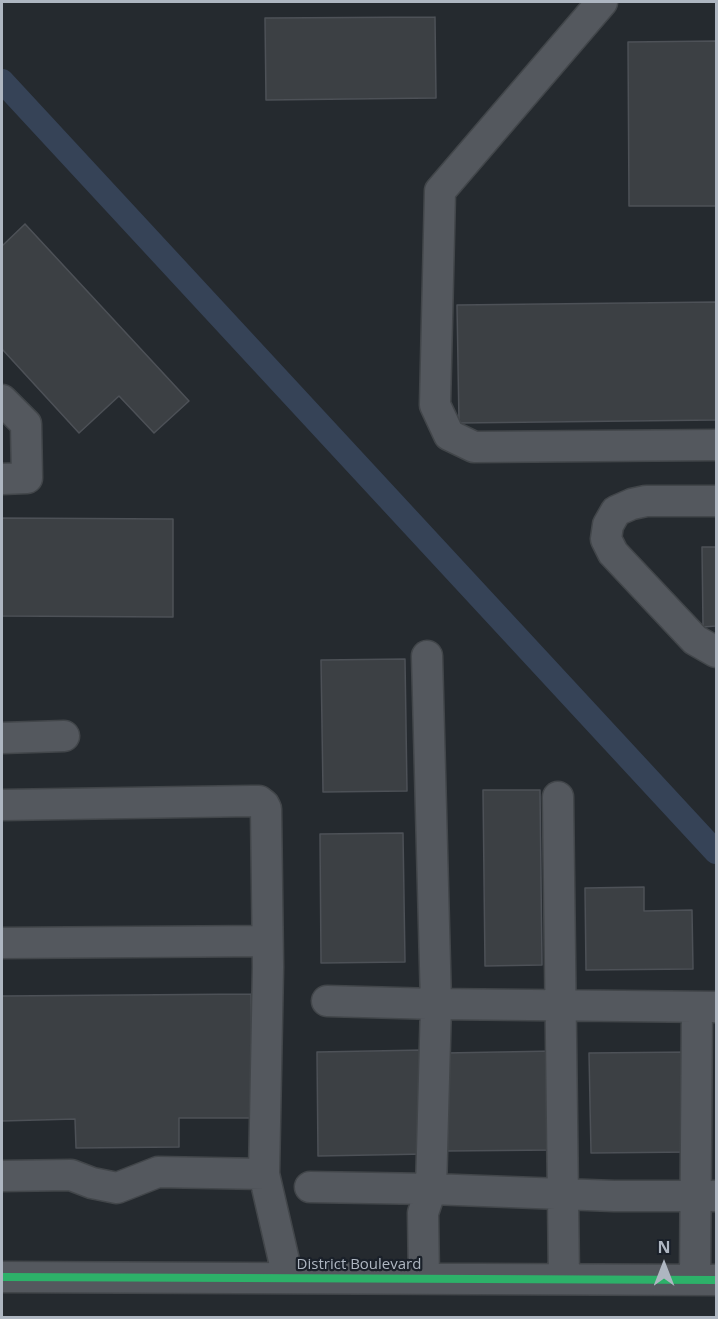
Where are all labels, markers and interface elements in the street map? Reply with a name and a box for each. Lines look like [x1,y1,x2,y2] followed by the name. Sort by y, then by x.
[634,1235,694,1295] north arrow
[657,1236,671,1258] text: N
[297,1256,421,1274] street label: District Boulevard

